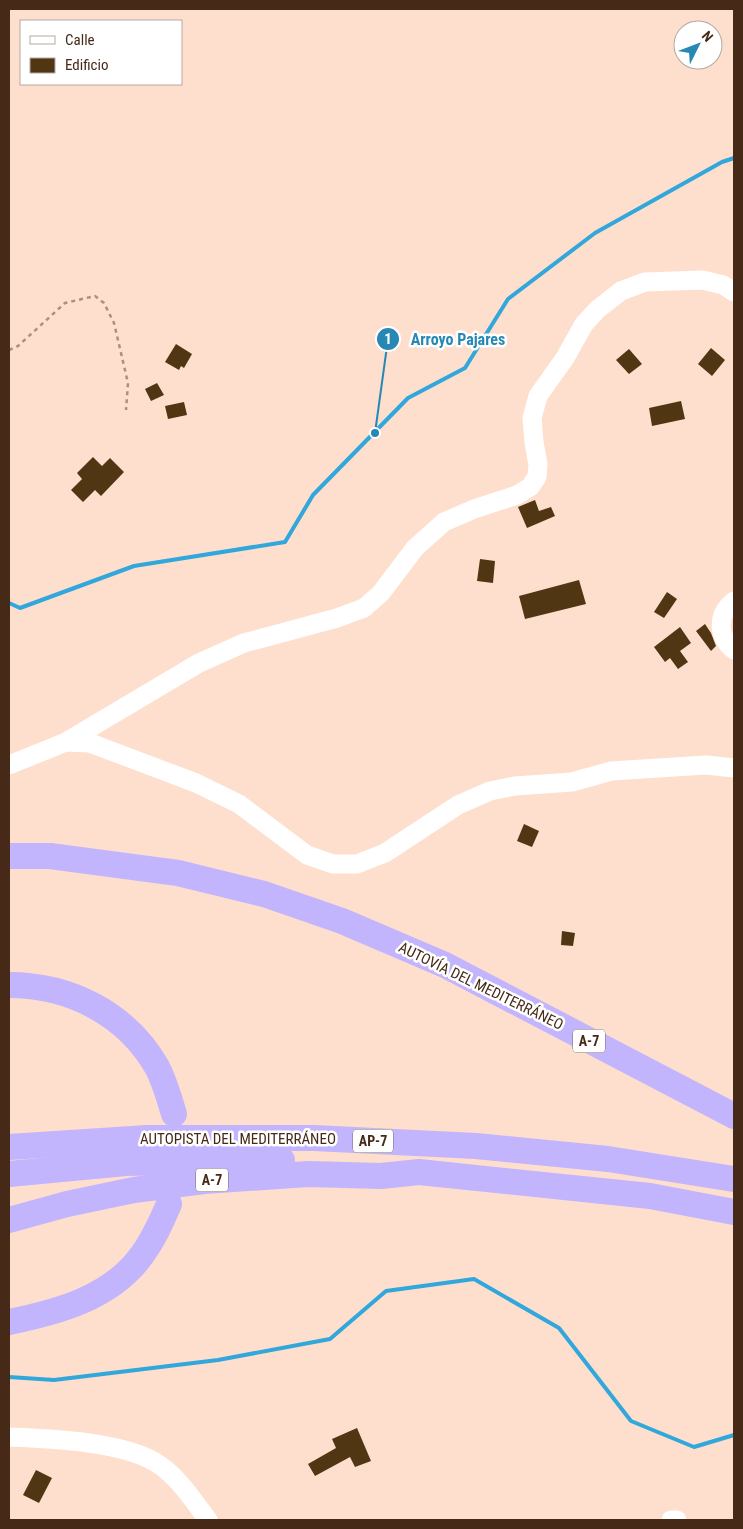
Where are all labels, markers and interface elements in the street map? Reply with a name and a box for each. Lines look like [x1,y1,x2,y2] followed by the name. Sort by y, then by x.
[20,20,182,85] legend
[673,20,723,70] north arrow
[699,28,716,45] text: N
[65,31,95,49] text: Calle
[65,56,108,74] text: Edificio
[375,324,515,355] callout: Arroyo Pajares
[384,330,392,348] text: 1
[411,330,505,349] text: Arroyo Pajares
[396,938,566,1034] street label: AUTOVÍA DEL MEDITERRÁNEO
[573,1030,605,1052] road number: A-7
[140,1130,336,1148] street label: AUTOPISTA DEL MEDITERRÁNEO
[353,1130,393,1152] road number: AP-7
[196,1168,228,1192] road number: A-7

